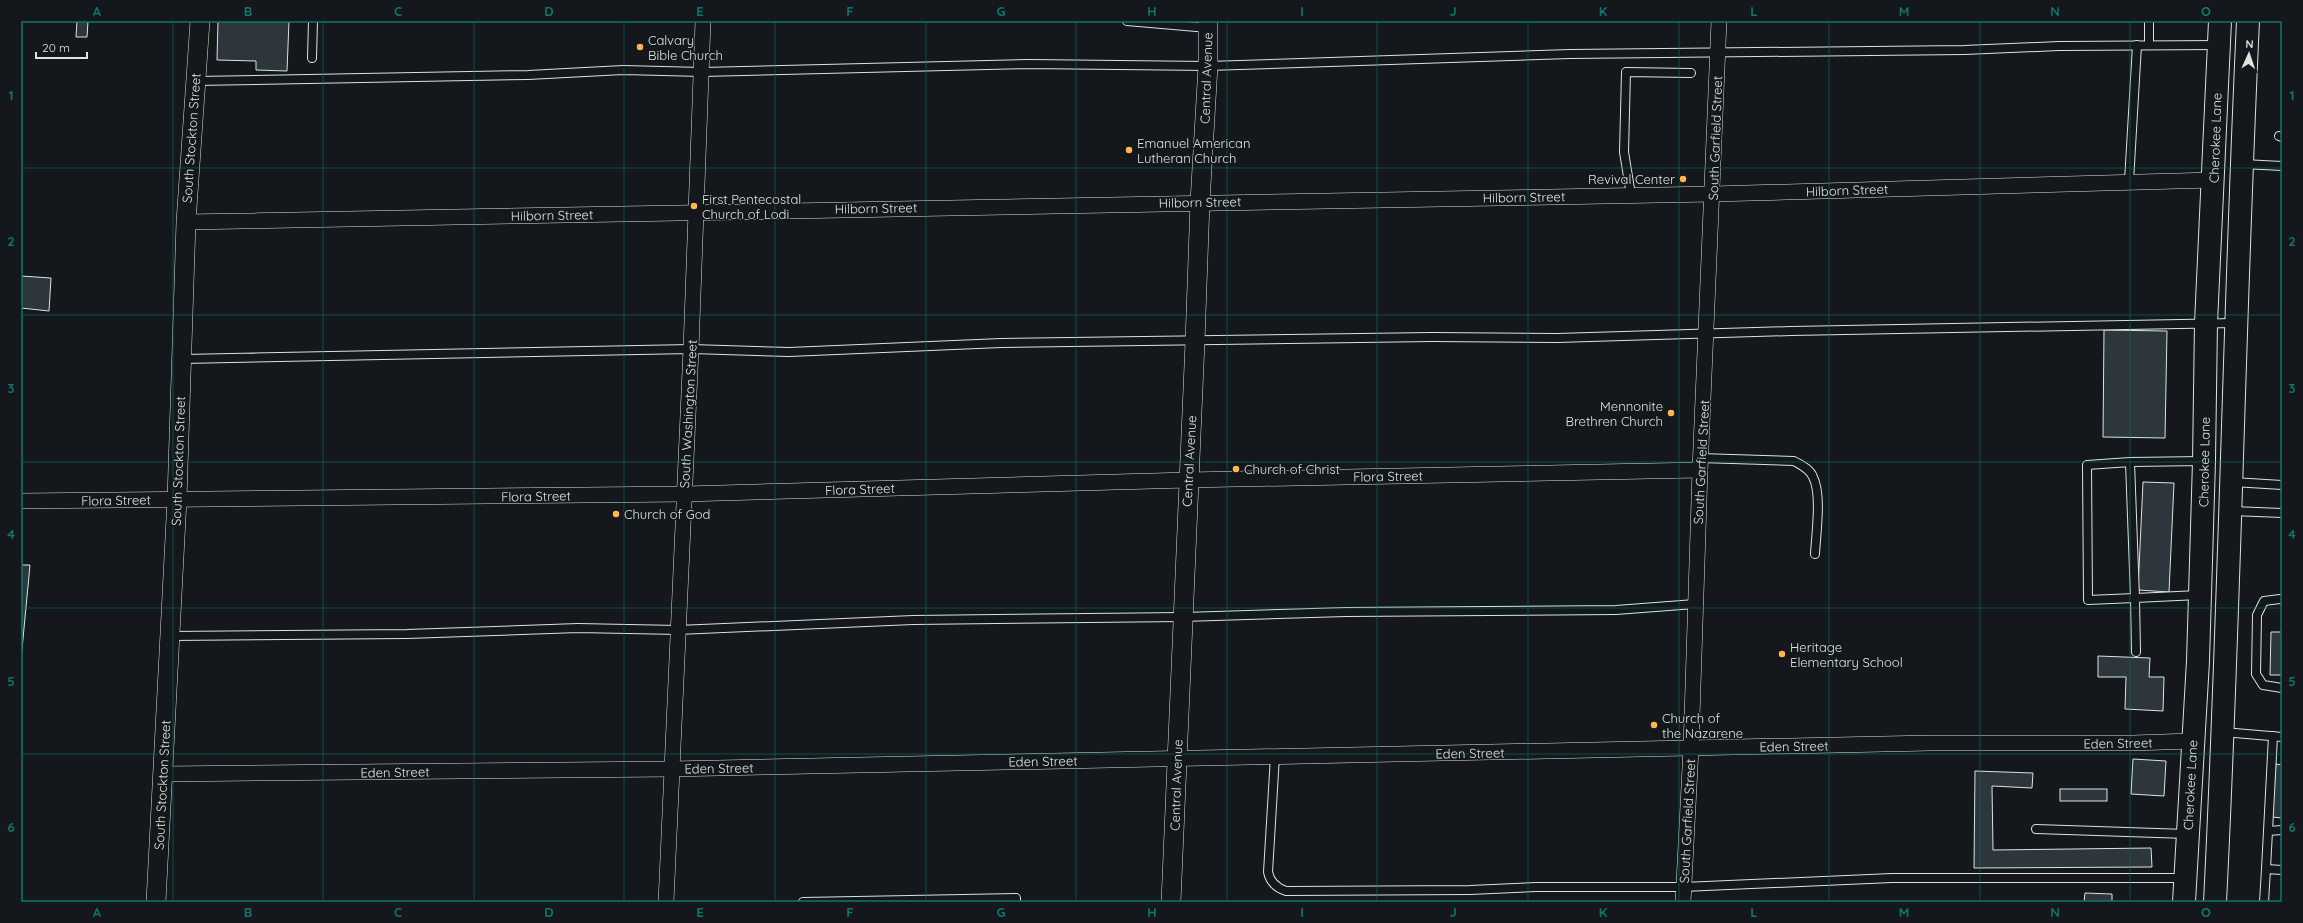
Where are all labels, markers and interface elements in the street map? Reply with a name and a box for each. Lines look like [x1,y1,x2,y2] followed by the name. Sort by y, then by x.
[93,3,102,19] text: A
[244,3,252,19] text: B
[394,3,402,19] text: C
[544,3,554,19] text: D
[696,3,704,19] text: E
[846,3,854,19] text: F
[996,3,1006,19] text: G
[1147,3,1157,19] text: H
[1300,3,1304,19] text: I
[1449,3,1457,19] text: J
[1599,3,1608,19] text: K
[1750,3,1758,19] text: L
[1899,3,1909,19] text: M
[2050,3,2060,19] text: N
[2201,3,2211,19] text: O
[648,32,723,63] place label: Calvary Bible Church
[1196,32,1216,124] street label: Central Avenue
[36,34,87,60] scale bar
[2229,34,2269,74] north arrow
[2245,37,2254,51] text: N
[42,40,70,55] text: 20 m
[635,42,645,52] marker: Calvary Bible Church
[178,73,204,203] street label: South Stockton Street
[1705,75,1725,201] street label: South Garfield Street
[8,87,14,103] text: 1
[2289,87,2295,103] text: 1
[2205,93,2225,183] street label: Cherokee Lane
[1137,135,1250,166] place label: Emanuel American Lutheran Church
[1124,145,1134,155] marker: Emanuel American Lutheran Church
[1588,171,1675,187] place label: Revival Center
[1678,174,1688,184] marker: Revival Center
[1806,181,1888,199] street label: Hilborn Street
[1483,188,1565,206] street label: Hilborn Street
[702,191,801,222] place label: First Pentecostal Church of Lodi
[1159,193,1241,211] street label: Hilborn Street
[835,199,917,217] street label: Hilborn Street
[689,201,699,211] marker: First Pentecostal Church of Lodi
[511,206,593,224] street label: Hilborn Street
[7,233,15,249] text: 2
[2288,233,2296,249] text: 2
[676,339,700,489] street label: South Washington Street
[8,380,15,396] text: 3
[2289,380,2296,396] text: 3
[168,396,188,526] street label: South Stockton Street
[1565,398,1663,429] place label: Mennonite Brethren Church
[1690,399,1712,525] street label: South Garfield Street
[1666,408,1676,418] marker: Mennonite Brethren Church
[1179,415,1199,507] street label: Central Avenue
[2195,417,2213,507] street label: Cherokee Lane
[1244,461,1340,477] place label: Church of Christ
[1231,464,1241,474] marker: Church of Christ
[1353,467,1423,485] street label: Flora Street
[825,480,895,498] street label: Flora Street
[501,487,571,505] street label: Flora Street
[81,491,151,509] street label: Flora Street
[624,506,711,522] place label: Church of God
[611,509,621,519] marker: Church of God
[7,526,15,542] text: 4
[2288,526,2296,542] text: 4
[1790,639,1903,670] place label: Heritage Elementary School
[1777,649,1787,659] marker: Heritage Elementary School
[7,673,15,689] text: 5
[2288,673,2296,689] text: 5
[1662,710,1743,741] place label: Church of the Nazarene
[151,720,173,850] street label: South Stockton Street
[1649,720,1659,730] marker: Church of the Nazarene
[2083,734,2153,752] street label: Eden Street
[1759,737,1829,755] street label: Eden Street
[1166,739,1186,831] street label: Central Avenue
[2180,739,2200,831] street label: Cherokee Lane
[1435,744,1505,762] street label: Eden Street
[1008,752,1078,770] street label: Eden Street
[1676,758,1698,884] street label: South Garfield Street
[684,759,754,777] street label: Eden Street
[360,763,430,781] street label: Eden Street
[7,819,15,835] text: 6
[2288,819,2296,835] text: 6
[93,904,102,920] text: A
[244,904,252,920] text: B
[394,904,402,920] text: C
[544,904,554,920] text: D
[696,904,704,920] text: E
[846,904,854,920] text: F
[996,904,1006,920] text: G
[1147,904,1157,920] text: H
[1300,904,1304,920] text: I
[1449,904,1457,920] text: J
[1599,904,1608,920] text: K
[1750,904,1758,920] text: L
[1899,904,1909,920] text: M
[2050,904,2060,920] text: N
[2201,904,2211,920] text: O

